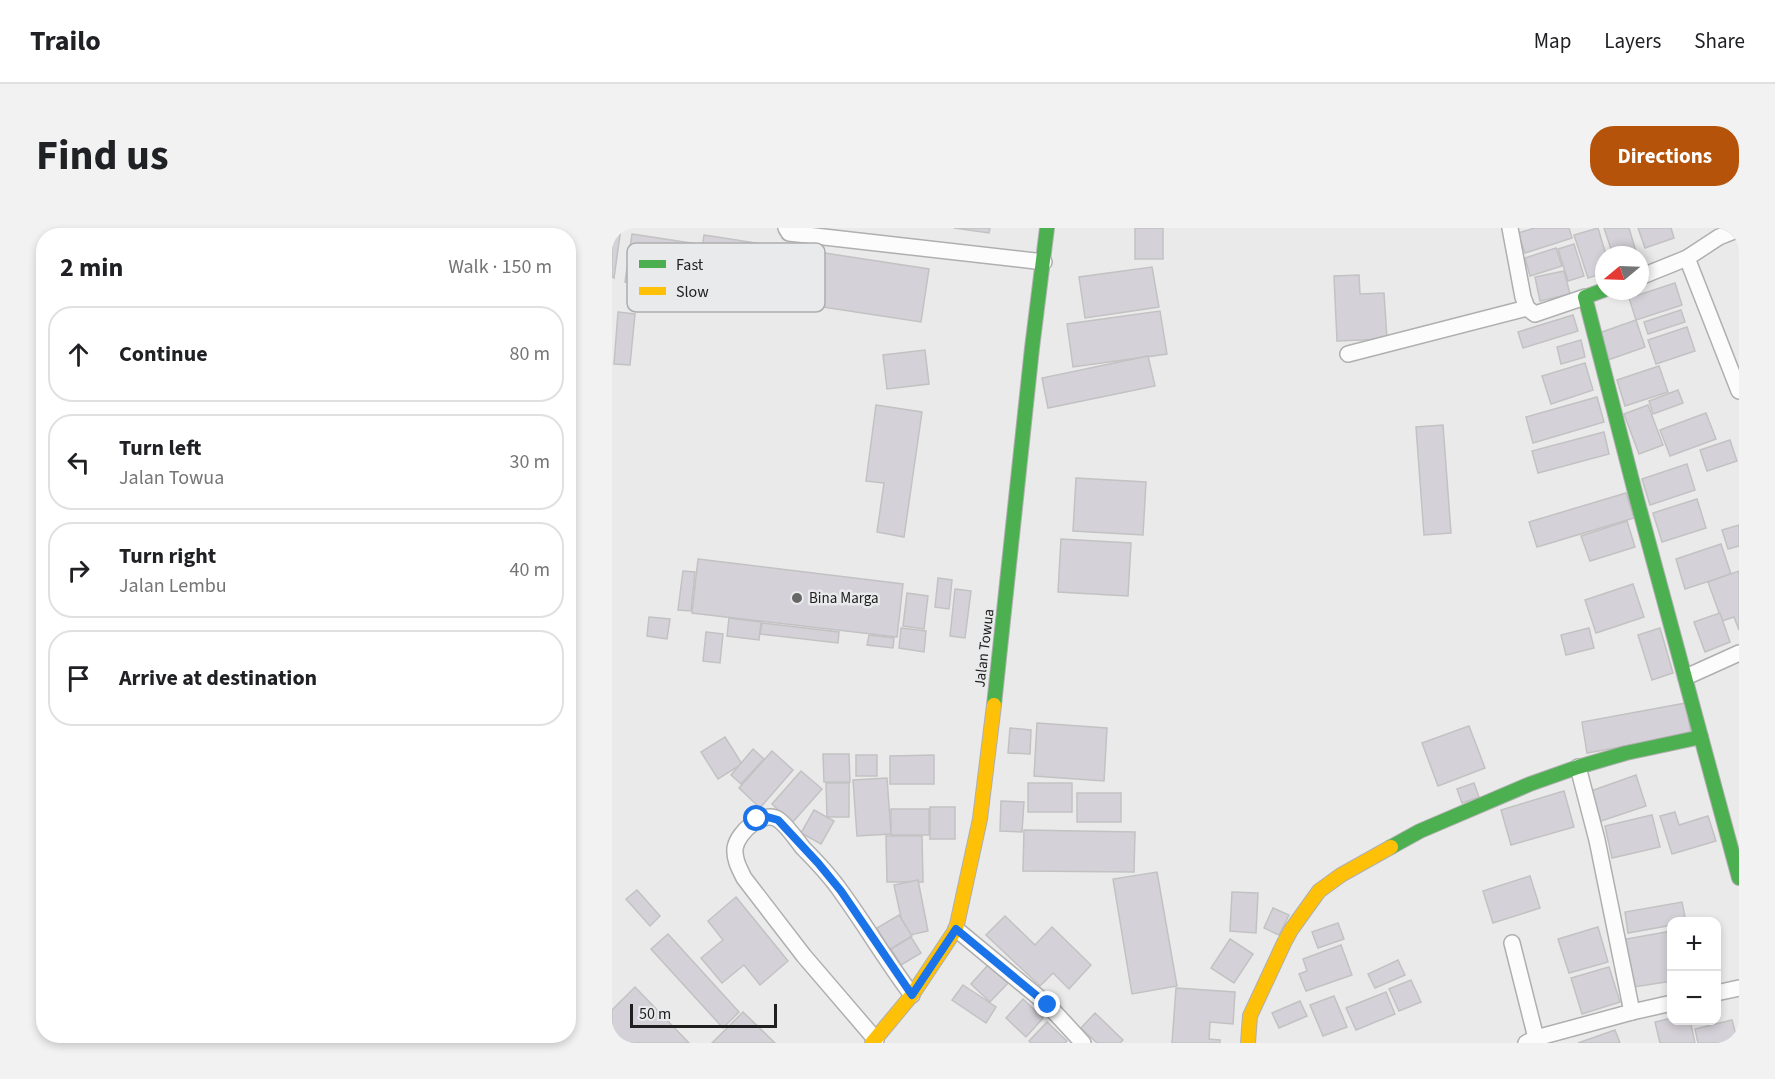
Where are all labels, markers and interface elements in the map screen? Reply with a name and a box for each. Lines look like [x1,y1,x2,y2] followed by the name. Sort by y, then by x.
[30,21,101,61] text: Trailo
[1534,26,1571,56] text: Map
[1604,26,1661,56] text: Layers
[1694,26,1745,56] text: Share
[36,126,169,186] text: Find us
[1590,126,1739,186] button: Directions
[627,243,825,312] legend
[1595,246,1649,300] north arrow
[60,249,123,286] text: 2 min
[448,253,552,281] text: Walk · 150 m
[676,254,704,276] text: Fast
[676,281,709,303] text: Slow
[62,338,95,371] icon: ahead
[119,338,208,370] text: Continue
[510,340,550,368] text: 80 m
[119,432,201,464] text: Turn left
[62,446,95,479] icon: left
[510,448,550,476] text: 30 m
[119,464,224,492] text: Jalan Towua
[119,540,216,572] text: Turn right
[62,554,95,587] icon: right
[510,556,550,584] text: 40 m
[119,572,227,600] text: Jalan Lembu
[809,588,879,609] place label: Bina Marga
[790,591,804,605] marker: Bina Marga
[969,608,1000,689] street label: Jalan Towua
[62,662,95,695] icon: arrive
[119,662,317,694] text: Arrive at destination
[743,805,769,831] route start
[1667,917,1721,1025] map controls
[1667,917,1721,971] button: +
[1667,971,1721,1025] button: −
[1034,991,1060,1017] route end
[630,1001,777,1028] scale bar
[639,1003,671,1025] text: 50 m

